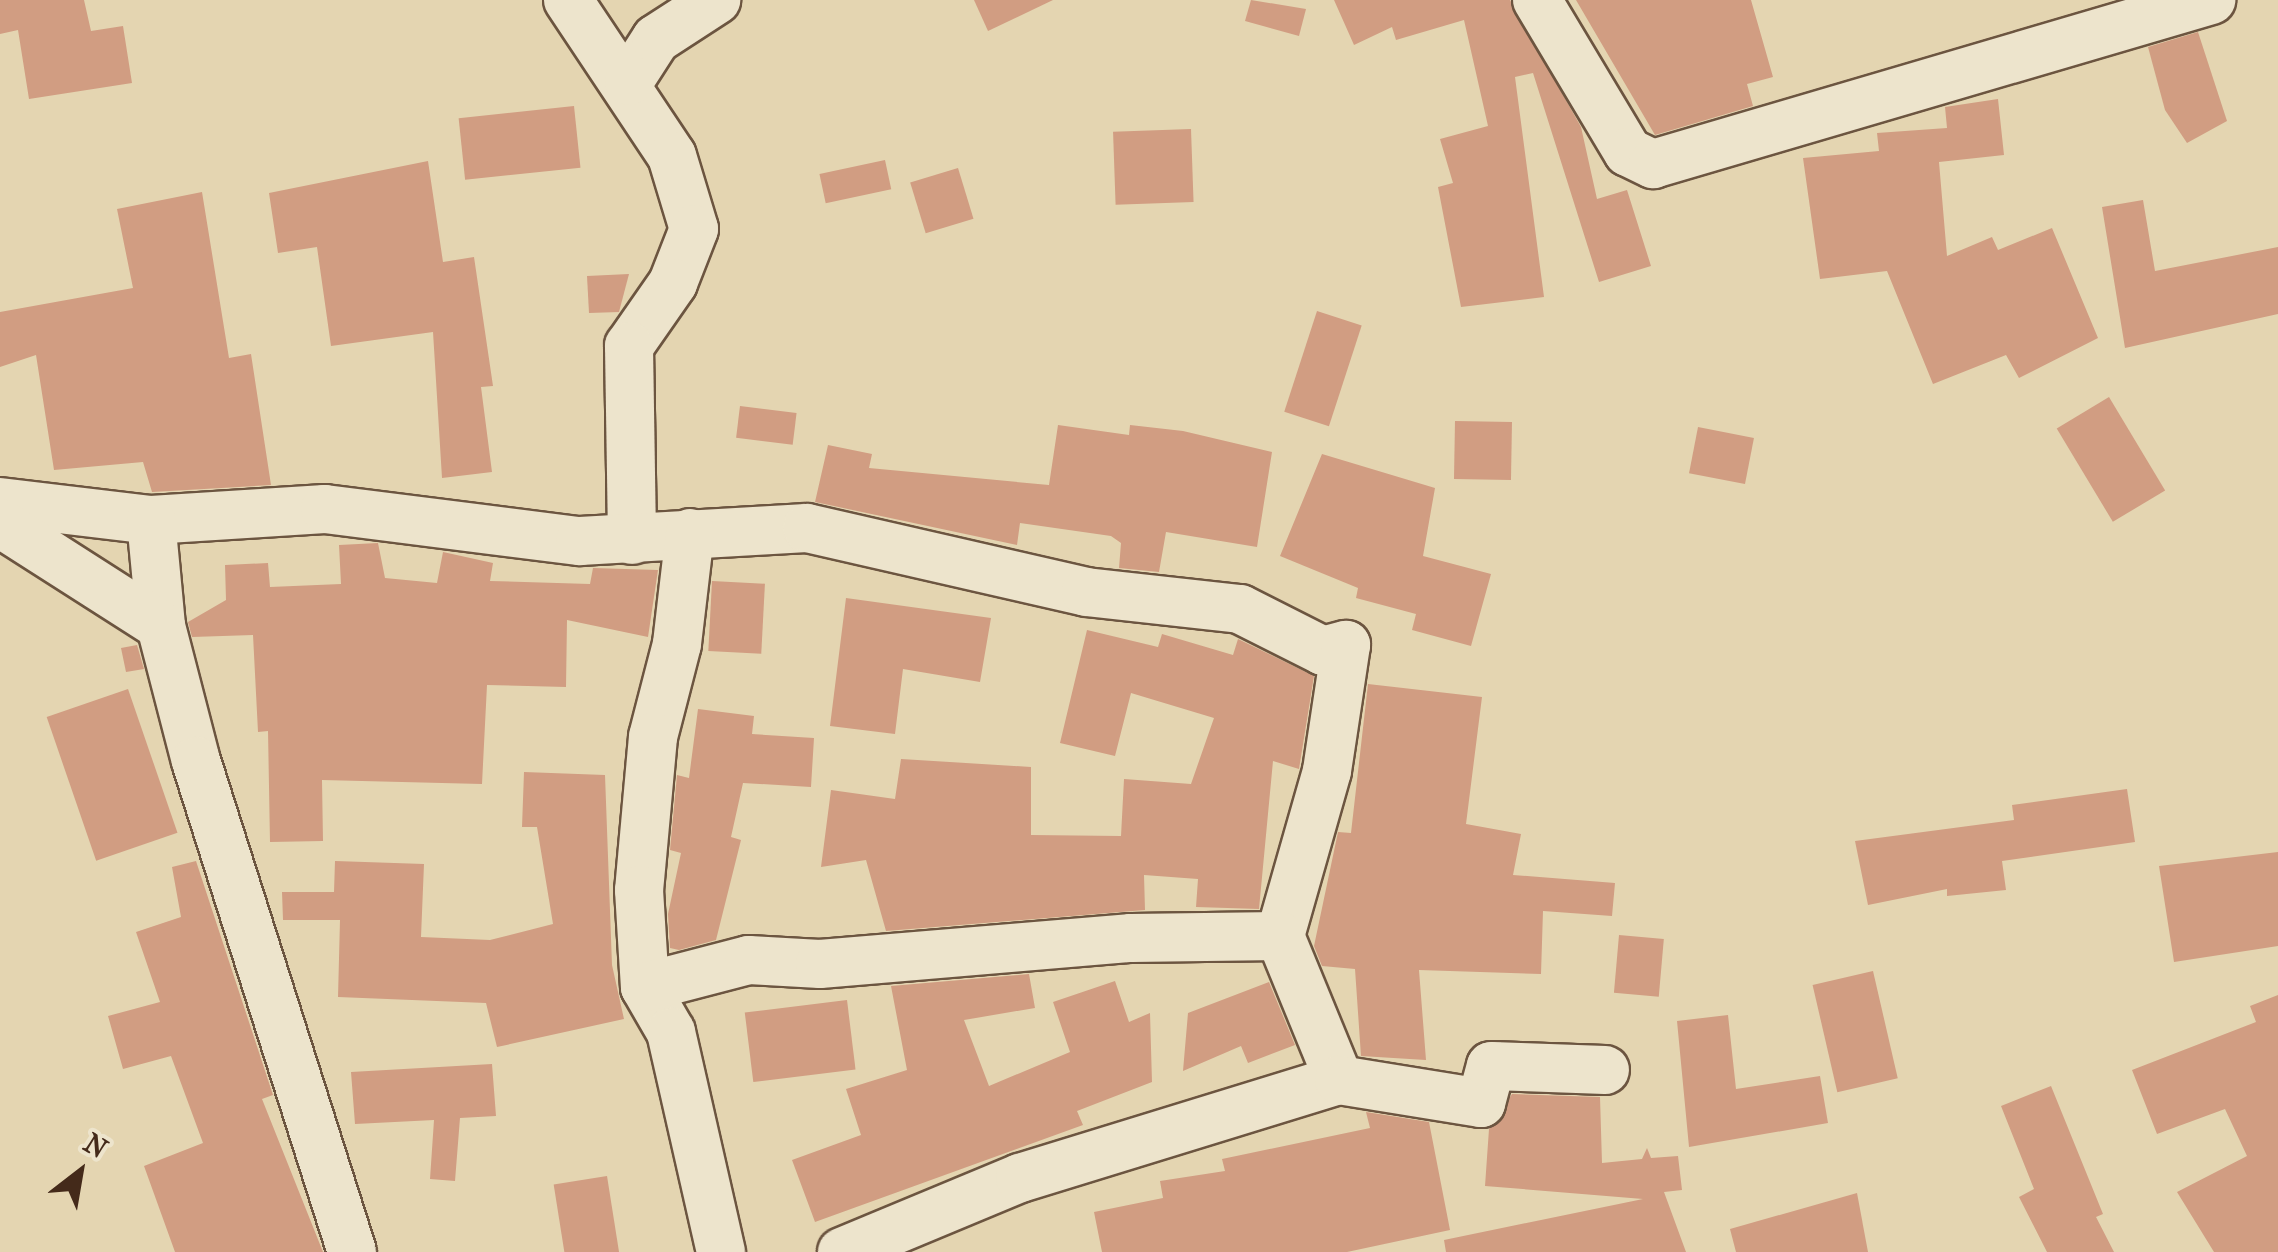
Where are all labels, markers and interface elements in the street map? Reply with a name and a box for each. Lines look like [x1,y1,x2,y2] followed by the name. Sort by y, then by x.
[30,1122,130,1222] north arrow
[78,1126,113,1165] text: N

